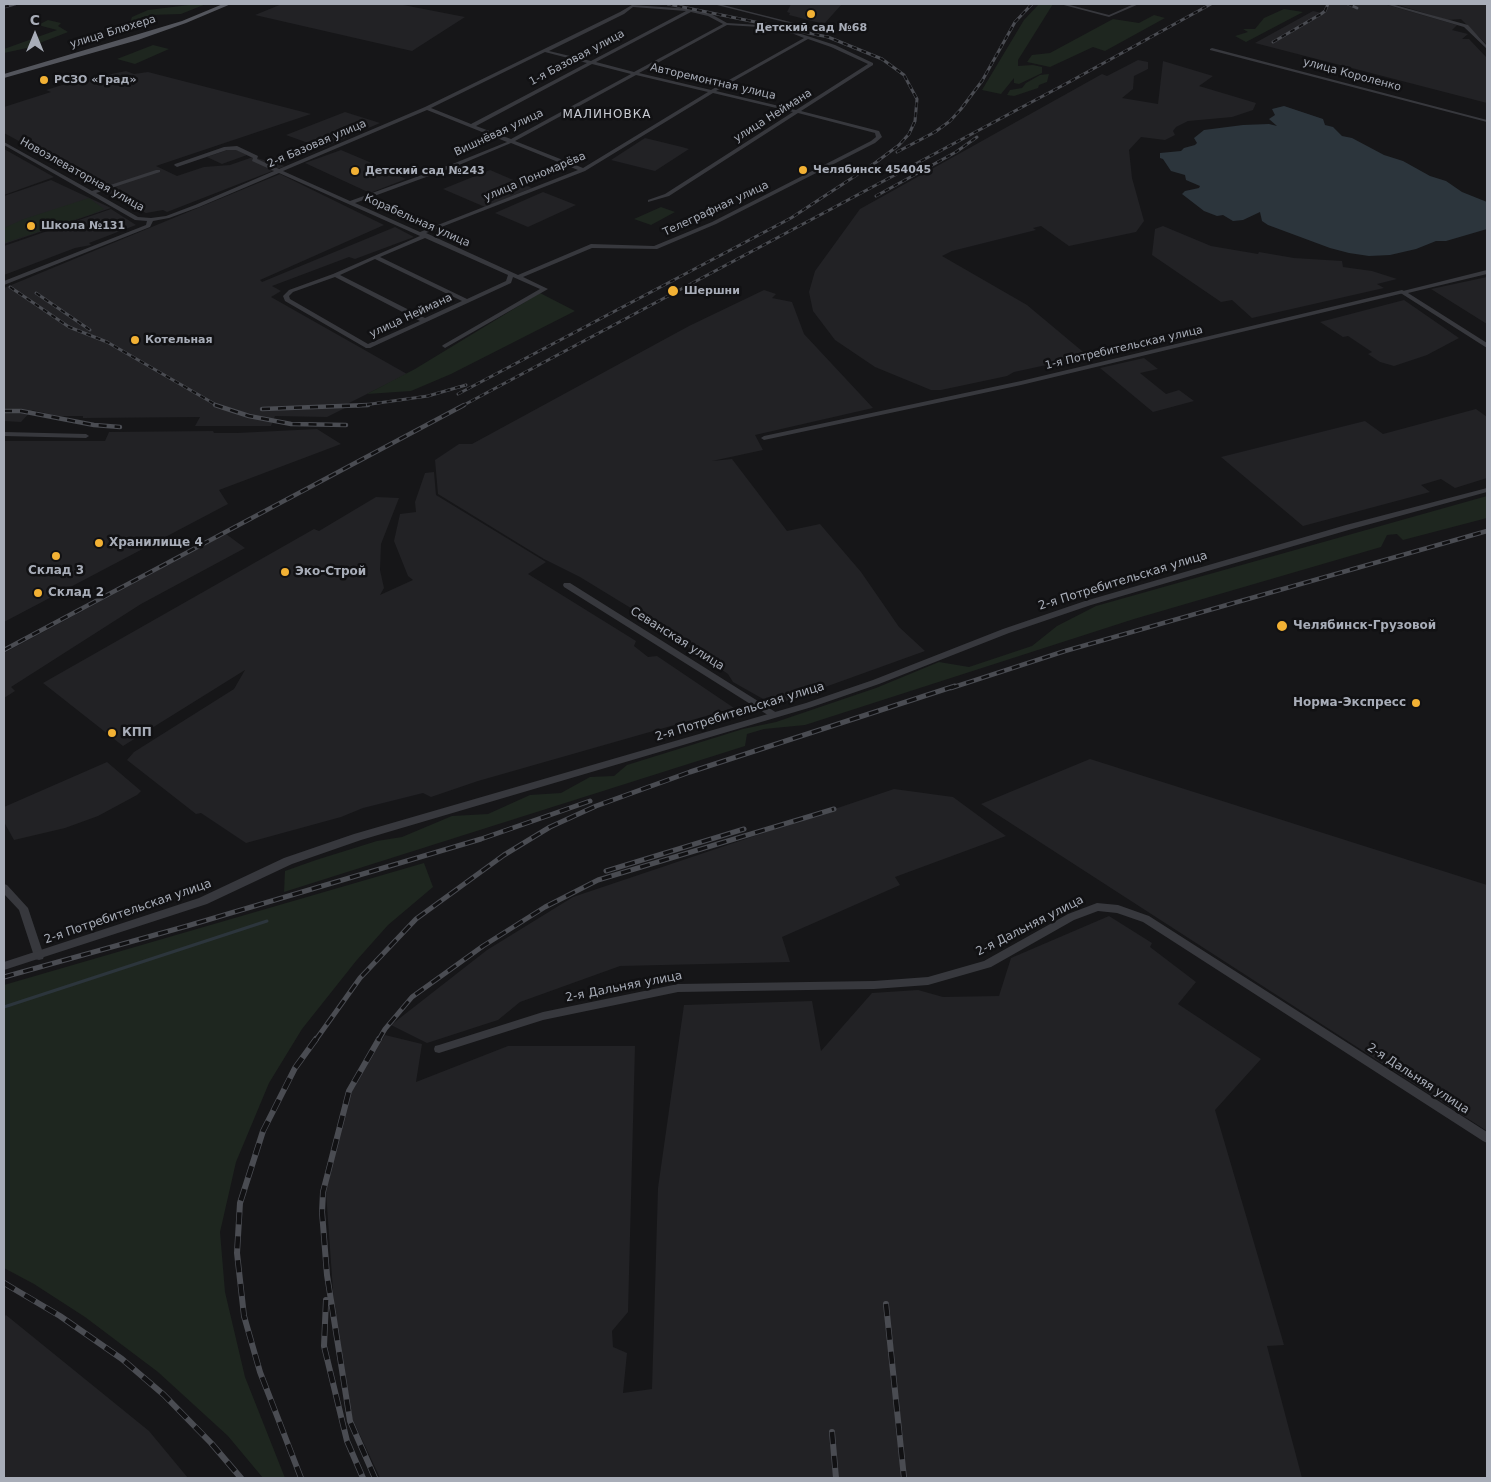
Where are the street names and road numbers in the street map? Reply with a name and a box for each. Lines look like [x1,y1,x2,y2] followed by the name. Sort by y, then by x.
[68,13,158,51] street label: улица Блюхера
[527,27,627,89] street label: 1-я Базовая улица
[1301,56,1403,94] street label: улица Короленко
[649,61,777,103] street label: Авторемонтная улица
[732,87,814,145] street label: улица Неймана
[452,107,546,159] street label: Вишнёвая улица
[266,117,368,171] street label: 2-я Базовая улица
[17,135,147,215] street label: Новоэлеваторная улица
[482,150,588,204] street label: улица Пономарёва
[661,179,771,239] street label: Телеграфная улица
[362,192,472,250] street label: Корабельная улица
[368,291,454,341] street label: улица Неймана
[1044,323,1204,373] street label: 1-я Потребительская улица
[1037,548,1209,614] street label: 2-я Потребительская улица
[627,604,727,674] street label: Севанская улица
[654,679,826,745] street label: 2-я Потребительская улица
[42,877,214,947] street label: 2-я Потребительская улица
[974,893,1086,959] street label: 2-я Дальняя улица
[564,969,684,1005] street label: 2-я Дальняя улица
[1364,1041,1472,1117] street label: 2-я Дальняя улица

